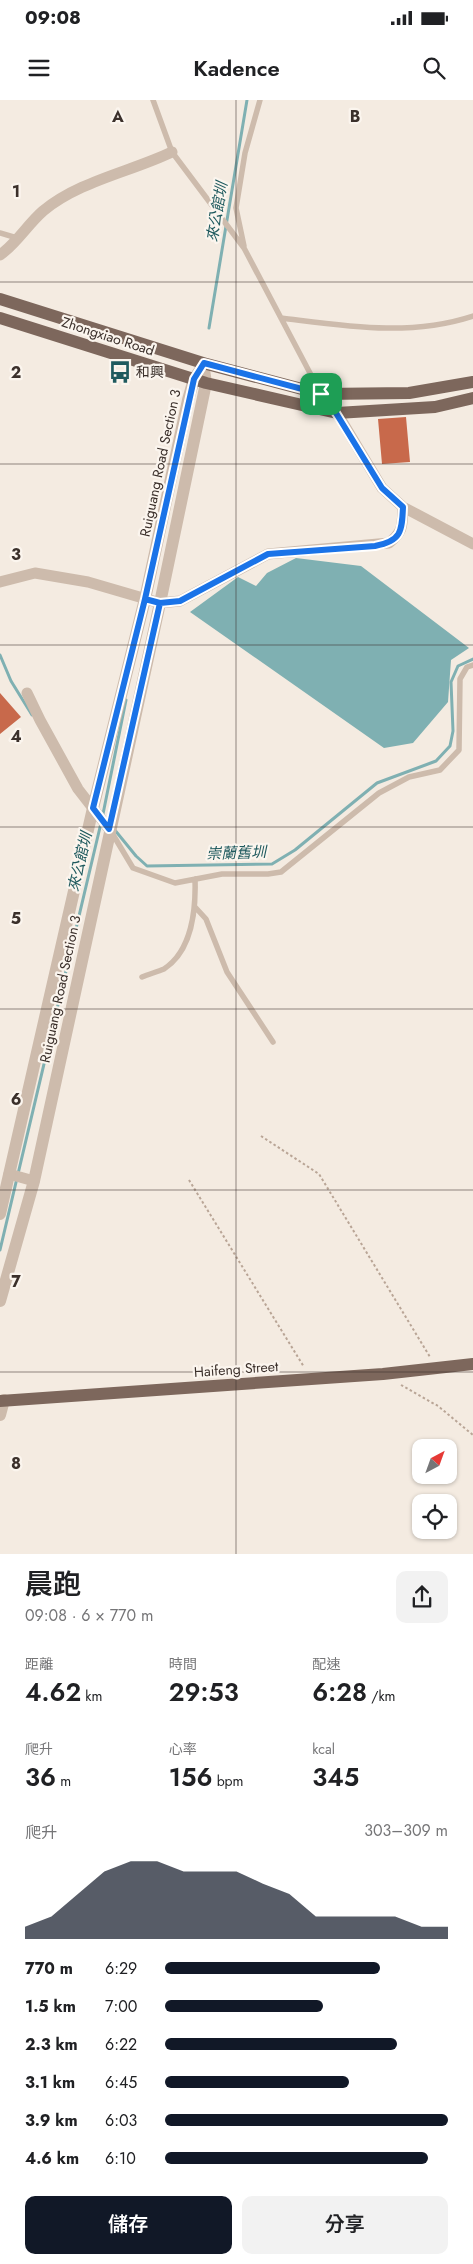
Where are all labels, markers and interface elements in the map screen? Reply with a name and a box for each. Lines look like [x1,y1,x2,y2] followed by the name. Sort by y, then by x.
[25,4,81,31] text: 09:08
[193,52,280,84] text: Kadence
[25,54,53,82] icon: menu
[420,54,448,82] icon: search
[111,105,124,128] text: A
[350,105,360,128] text: B
[201,179,233,243] water label: 來公館圳
[12,180,20,203] text: 1
[59,312,157,360] street label: Zhongxiao Road
[107,359,133,385] bus stop icon: 和興
[11,361,21,384] text: 2
[136,362,164,382] place label: 和興
[300,373,342,415] pin
[307,380,335,408] icon: arrive
[135,387,185,539] street label: Ruiguang Road Section 3
[11,543,21,566] text: 3
[10,725,22,748] text: 4
[63,828,98,894] water label: 來公館圳
[206,841,268,865] water label: 崇蘭舊圳
[11,907,21,930] text: 5
[35,913,85,1065] street label: Ruiguang Road Section 3
[11,1088,21,1111] text: 6
[11,1270,21,1293] text: 7
[193,1356,279,1382] street label: Haifeng Street
[412,1439,458,1484] north arrow
[412,1439,457,1539] map controls
[11,1452,21,1475] text: 8
[412,1494,457,1539] button: locate
[25,1564,81,1605] text: 晨跑
[396,1571,448,1623] button: share
[25,1604,153,1627] text: 09:08 · 6 × 770 m
[25,1654,53,1674] text: 距離
[169,1654,197,1674] text: 時間
[312,1654,340,1674] text: 配速
[25,1674,81,1710] text: 4.62
[169,1674,239,1710] text: 29:53
[312,1674,367,1710] text: 6:28
[81,1686,102,1706] text: km
[367,1686,395,1706] text: /km
[25,1739,53,1759] text: 爬升
[169,1739,197,1759] text: 心率
[312,1739,335,1759] text: kcal
[25,1759,56,1795] text: 36
[169,1759,212,1795] text: 156
[312,1759,359,1795] text: 345
[56,1771,71,1791] text: m
[212,1771,244,1791] text: bpm
[364,1819,448,1842] text: 303–309 m
[25,1821,57,1844] text: 爬升
[25,1957,73,1980] text: 770 m
[105,1957,137,1980] text: 6:29
[25,1995,76,2018] text: 1.5 km
[105,1995,137,2018] text: 7:00
[25,2033,78,2056] text: 2.3 km
[105,2033,137,2056] text: 6:22
[25,2071,75,2094] text: 3.1 km
[105,2071,137,2094] text: 6:45
[25,2109,78,2132] text: 3.9 km
[105,2109,137,2132] text: 6:03
[25,2147,79,2170] text: 4.6 km
[105,2147,136,2170] text: 6:10
[25,2196,232,2254] button: 儲存
[242,2196,448,2254] button: 分享

